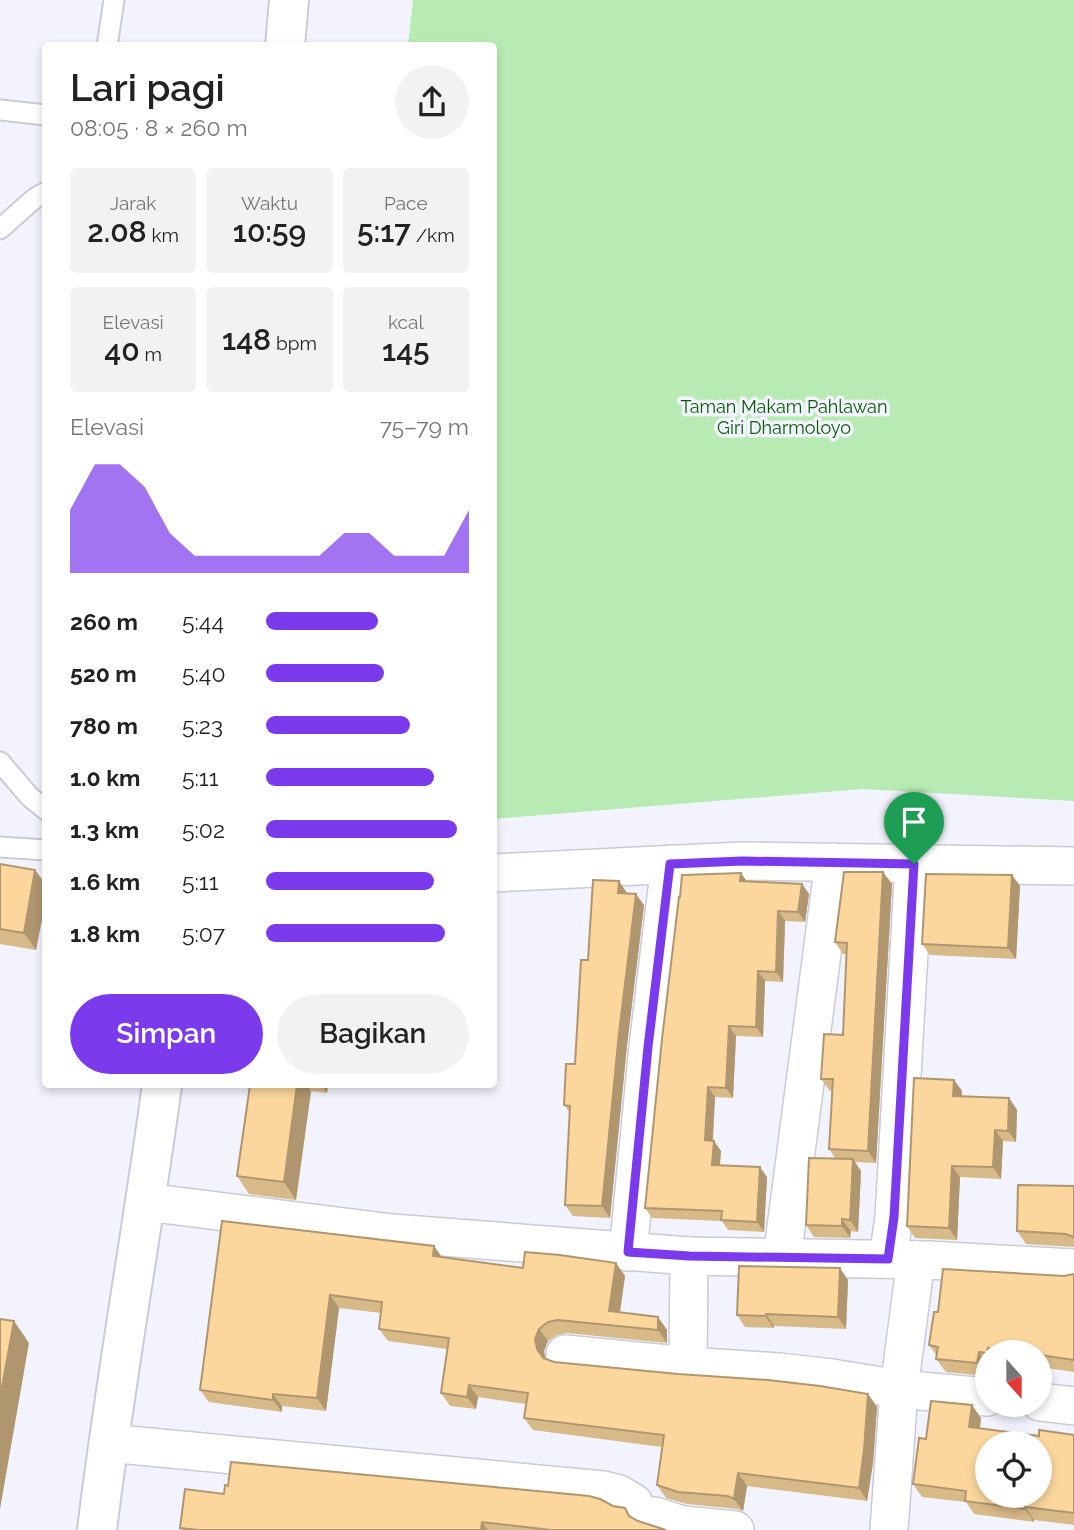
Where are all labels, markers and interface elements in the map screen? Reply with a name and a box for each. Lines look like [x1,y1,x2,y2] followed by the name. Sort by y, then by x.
[70,65,225,110] text: Lari pagi
[395,65,469,139] button: share
[70,114,248,141] text: 08:05 · 8 × 260 m
[110,192,156,214] text: Jarak
[241,192,298,214] text: Waktu
[384,192,428,214] text: Pace
[87,214,147,249] text: 2.08
[233,214,306,249] text: 10:59
[357,214,411,249] text: 5:17
[147,224,179,246] text: km
[411,224,455,246] text: /km
[103,311,164,333] text: Elevasi
[388,311,424,333] text: kcal
[222,322,271,357] text: 148
[271,332,317,354] text: bpm
[104,333,140,368] text: 40
[382,333,430,368] text: 145
[140,343,162,365] text: m
[681,396,887,438] park label: Taman Makam Pahlawan Giri Dharmoloyo
[70,413,144,440] text: Elevasi
[380,413,469,440] text: 75–79 m
[70,608,138,635] text: 260 m
[182,608,224,635] text: 5:44
[70,660,137,687] text: 520 m
[182,660,226,687] text: 5:40
[70,712,138,739] text: 780 m
[182,712,223,739] text: 5:23
[70,764,140,791] text: 1.0 km
[182,764,219,791] text: 5:11
[884,792,944,864] pin
[895,803,933,841] icon: arrive
[70,816,139,843] text: 1.3 km
[182,816,225,843] text: 5:02
[70,868,140,895] text: 1.6 km
[182,868,219,895] text: 5:11
[70,920,140,947] text: 1.8 km
[182,920,225,947] text: 5:07
[70,994,263,1074] button: Simpan
[277,994,469,1074] button: Bagikan
[975,1340,1052,1418] north arrow
[975,1340,1052,1508] map controls
[975,1431,1052,1508] button: locate

